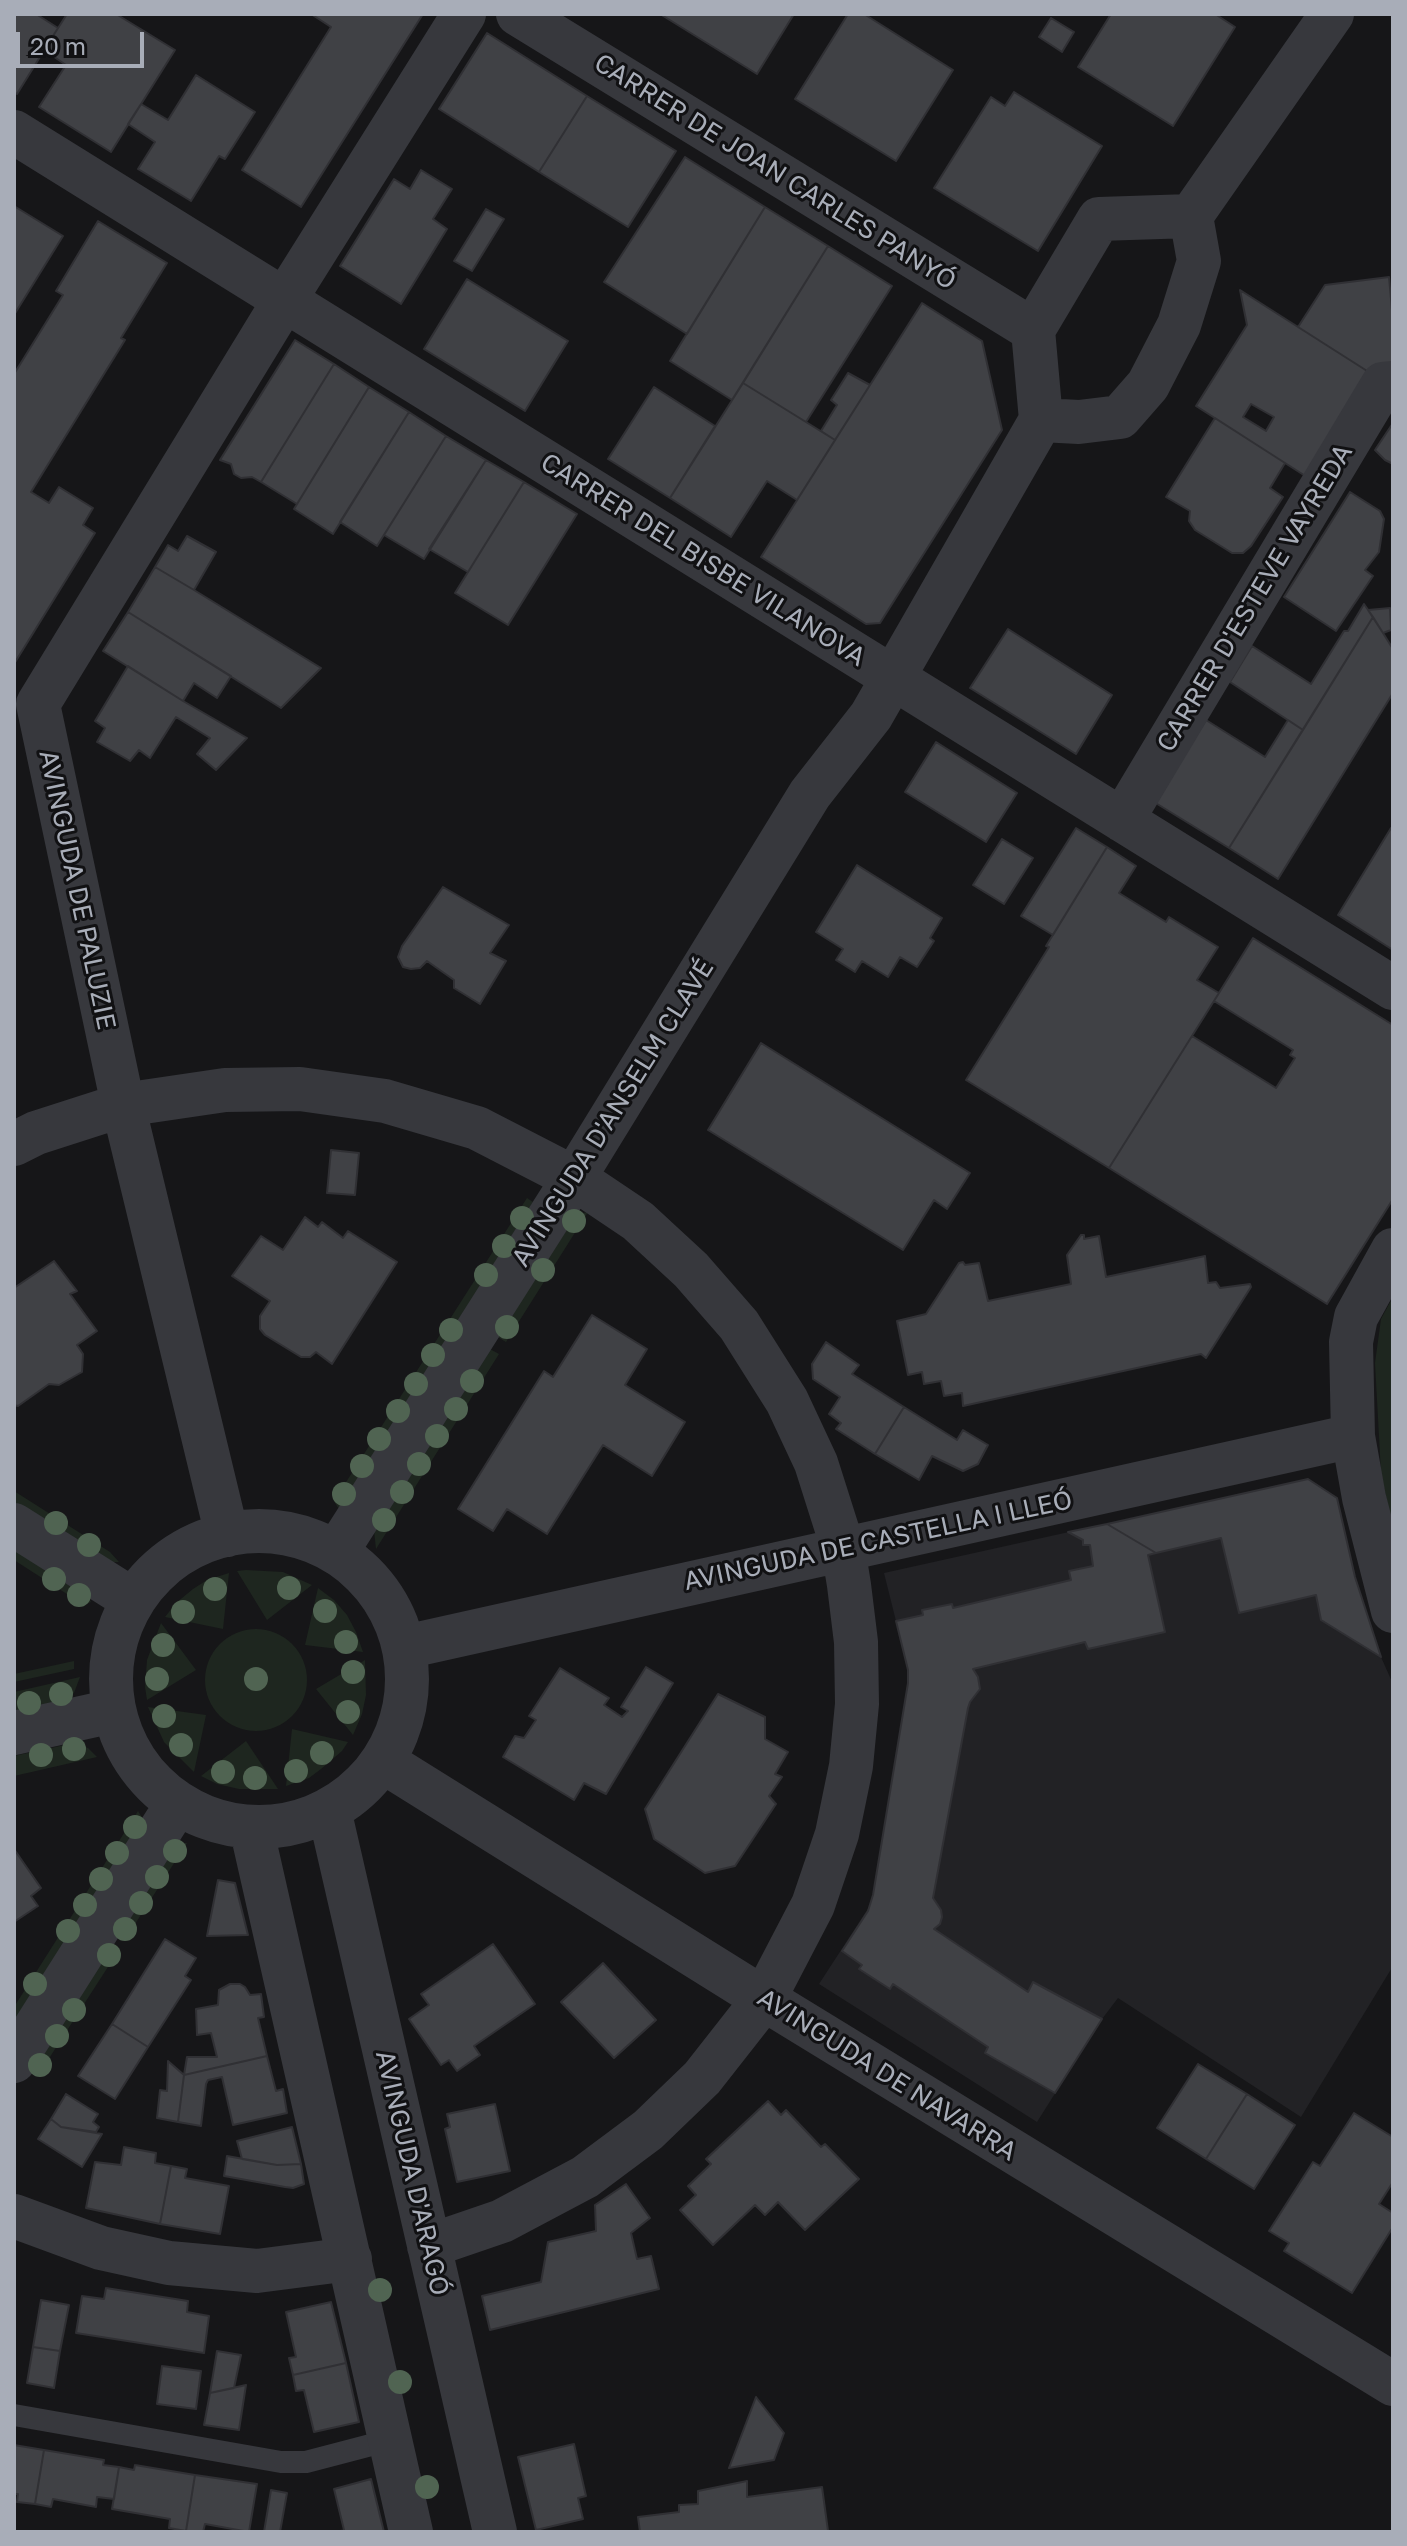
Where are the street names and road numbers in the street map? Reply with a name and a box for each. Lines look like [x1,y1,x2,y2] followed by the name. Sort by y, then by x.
[588,47,962,297] street label: CARRER DE JOAN CARLES PANYÓ
[1151,439,1359,757] street label: CARRER D'ESTEVE VAYREDA
[535,447,871,673] street label: CARRER DEL BISBE VILANOVA
[32,747,122,1033] street label: AVINGUDA DE PALUZIE
[505,954,721,1272] street label: AVINGUDA D'ANSELM CLAVÉ
[681,1485,1075,1597] street label: AVINGUDA DE CASTELLA I LLEÓ
[752,1982,1022,2168] street label: AVINGUDA DE NAVARRA
[369,2047,455,2299] street label: AVINGUDA D'ARAGÓ

